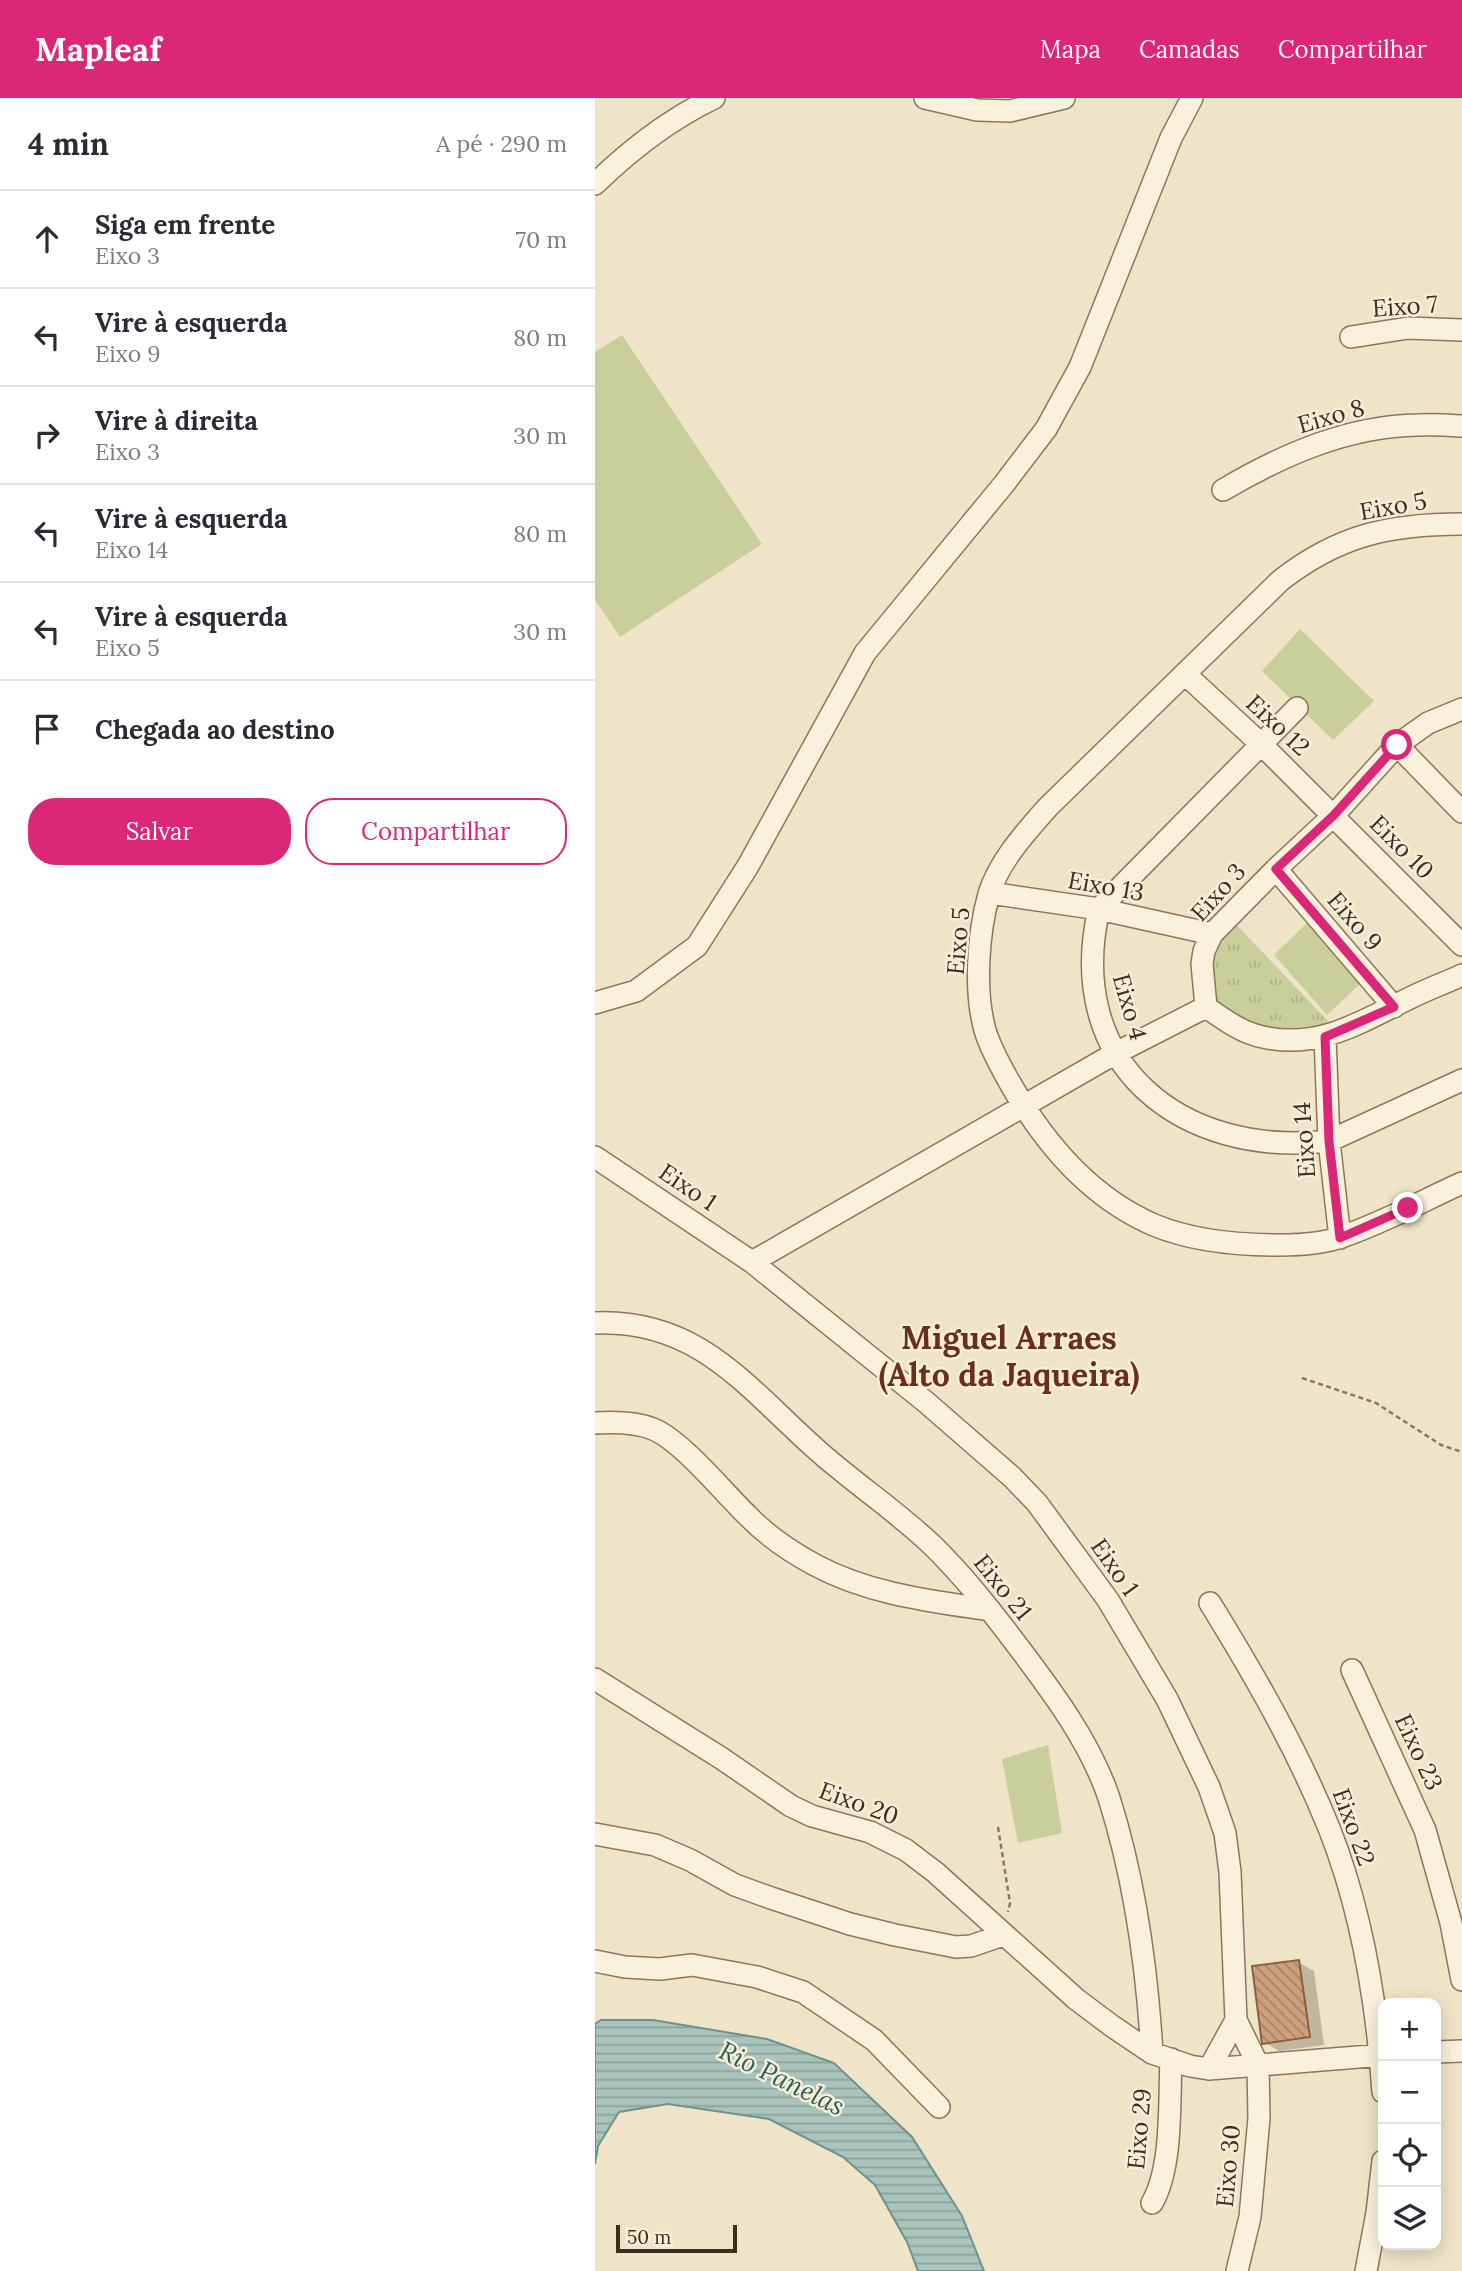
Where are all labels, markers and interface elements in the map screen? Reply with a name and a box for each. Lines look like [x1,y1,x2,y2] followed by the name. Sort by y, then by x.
[35,28,161,70] text: Mapleaf
[1040,34,1101,65] text: Mapa
[1139,34,1240,65] text: Camadas
[1278,34,1427,65] text: Compartilhar
[28,125,109,163] text: 4 min
[436,129,567,158] text: A pé · 290 m
[95,208,275,241] text: Siga em frente
[28,220,66,258] icon: ahead
[516,225,567,254] text: 70 m
[95,241,160,270] text: Eixo 3
[1371,288,1439,324] street label: Eixo 7
[95,306,288,339] text: Vire à esquerda
[28,318,66,356] icon: left
[513,323,567,352] text: 80 m
[95,339,161,368] text: Eixo 9
[1294,392,1368,440] street label: Eixo 8
[95,404,258,437] text: Vire à direita
[28,416,66,454] icon: right
[513,421,567,450] text: 30 m
[95,437,160,466] text: Eixo 3
[1357,485,1429,527] street label: Eixo 5
[95,502,288,535] text: Vire à esquerda
[28,514,66,552] icon: left
[513,519,567,548] text: 80 m
[95,535,168,564] text: Eixo 14
[95,600,288,633] text: Vire à esquerda
[28,612,66,650] icon: left
[513,617,567,646] text: 30 m
[95,633,160,662] text: Eixo 5
[1240,688,1316,762] street label: Eixo 12
[28,710,66,748] icon: arrive
[95,713,335,746] text: Chegada ao destino
[1381,729,1412,760] route start
[28,798,291,865] button: Salvar
[305,798,567,865] button: Compartilhar
[1363,808,1441,886] street label: Eixo 10
[1184,856,1252,928] street label: Eixo 3
[1066,864,1146,908] street label: Eixo 13
[1321,885,1389,957] street label: Eixo 9
[940,906,976,976] street label: Eixo 5
[1106,970,1154,1044] street label: Eixo 4
[1286,1101,1322,1179] street label: Eixo 14
[653,1156,723,1218] street label: Eixo 1
[1392,1192,1423,1223] route end
[879,1317,1139,1395] district label: Miguel Arraes (Alto da Jaqueira)
[1084,1532,1146,1602] street label: Eixo 1
[967,1548,1039,1626] street label: Eixo 21
[1388,1709,1450,1795] street label: Eixo 23
[815,1774,903,1832] street label: Eixo 20
[1326,1784,1382,1870] street label: Eixo 22
[1378,1998,1441,2250] map controls
[1378,1998,1441,2061] button: +
[714,2033,850,2123] water label: Rio Panelas
[1378,2061,1441,2124] button: −
[1120,2087,1158,2171] street label: Eixo 29
[1209,2123,1247,2209] street label: Eixo 30
[1378,2124,1441,2187] button: locate
[1378,2187,1441,2250] button: layers
[616,2222,737,2254] scale bar
[627,2225,671,2249] text: 50 m

